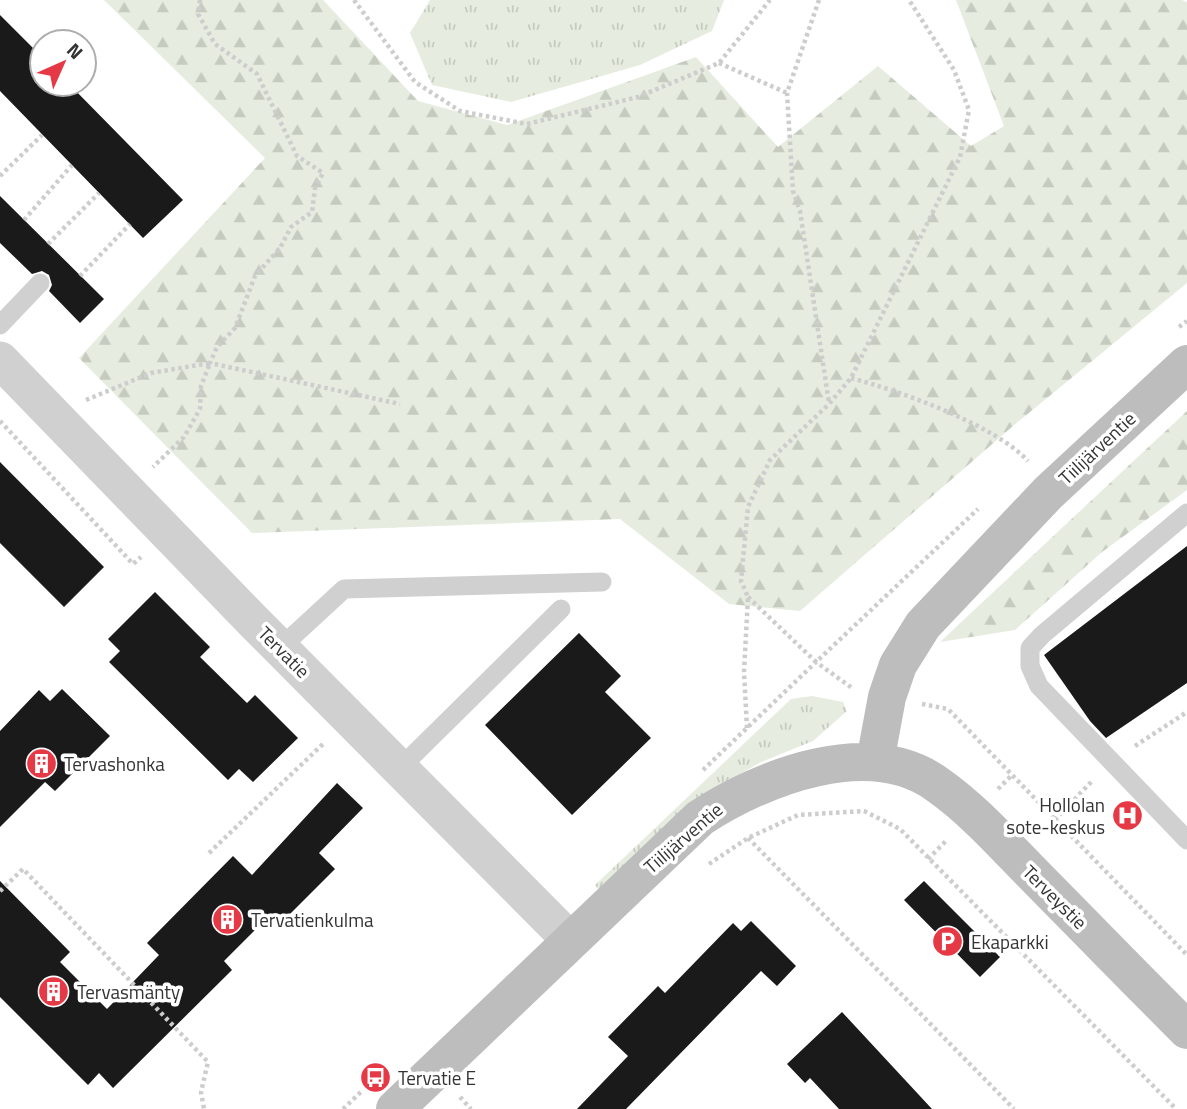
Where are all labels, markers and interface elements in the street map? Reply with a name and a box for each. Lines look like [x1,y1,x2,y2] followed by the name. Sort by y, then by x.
[28,28,98,98] north arrow
[60,36,90,66] text: N
[1052,404,1142,491] street label: Tiilijärventie
[252,619,317,684] street label: Tervatie
[24,747,58,781] building icon: Tervashonka
[64,749,165,778] place label: Tervashonka
[1006,790,1105,841] place label: Hollolan sote-keskus
[637,795,729,880] street label: Tiilijärventie
[1111,799,1145,833] hospital icon: Hollolan sote-keskus
[1016,858,1094,936] street label: Terveystie
[211,903,245,937] building icon: Tervatienkulma
[251,905,374,934] place label: Tervatienkulma
[931,925,965,959] parking icon: Ekaparkki
[971,927,1049,956] place label: Ekaparkki
[37,975,71,1009] building icon: Tervasmänty
[77,977,180,1006] place label: Tervasmänty
[358,1061,392,1095] bus stop icon: Tervatie E
[398,1063,476,1092] place label: Tervatie E

